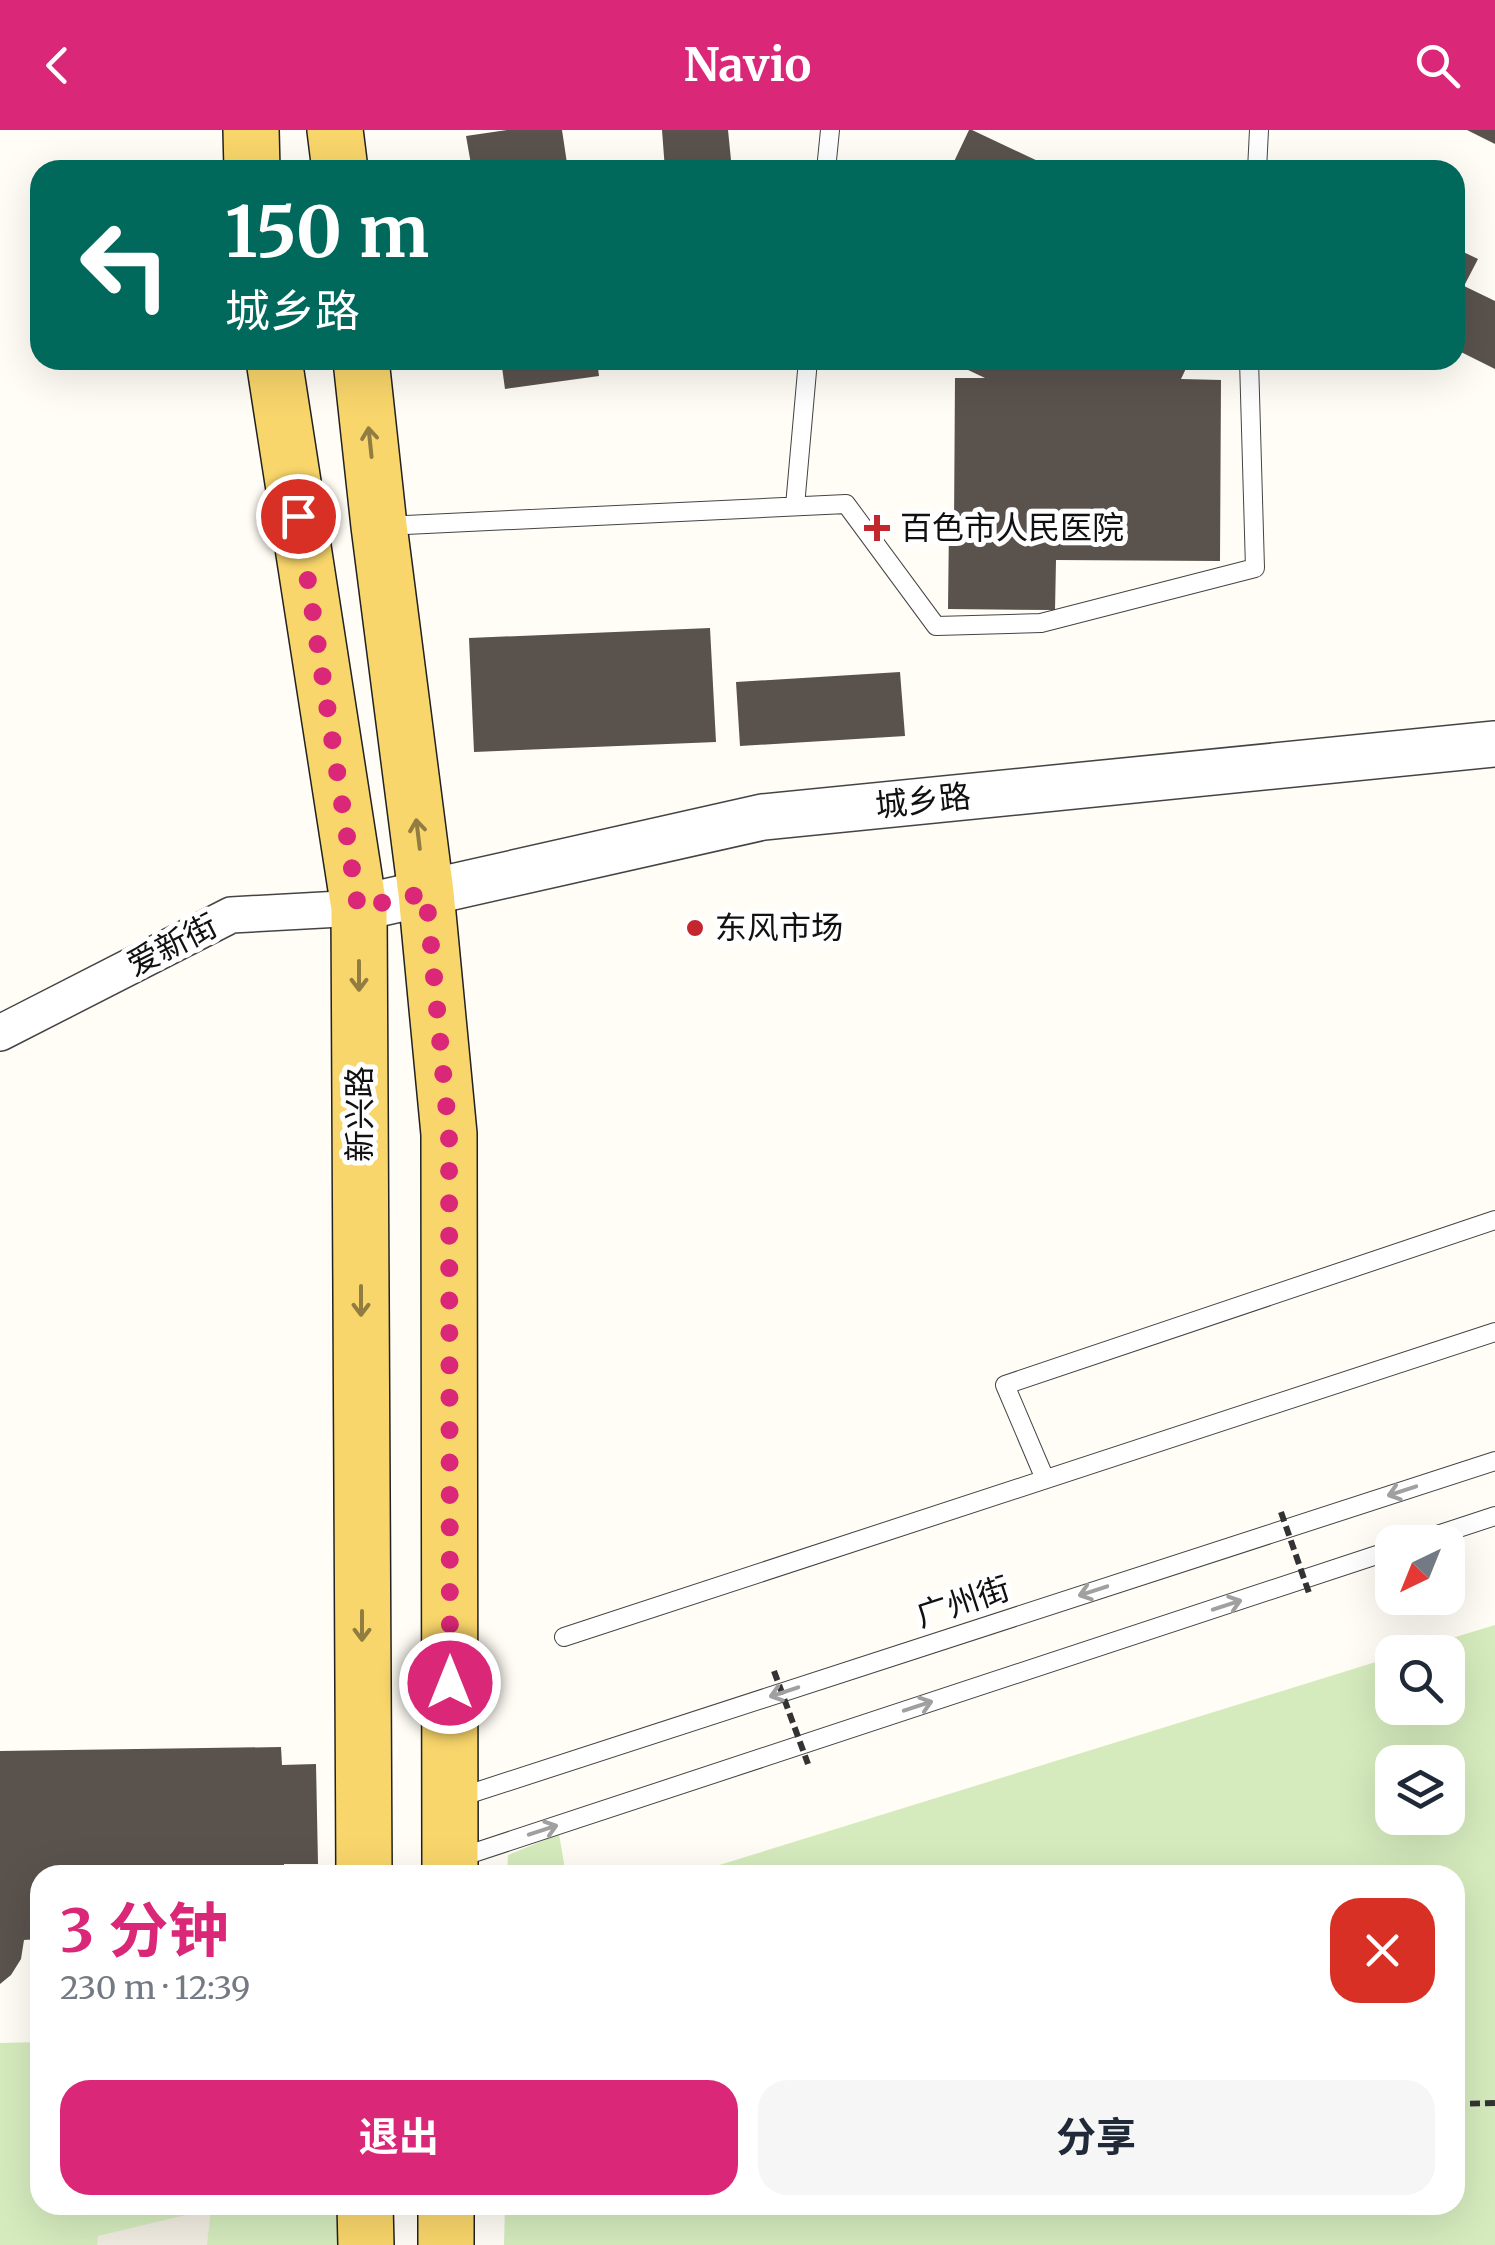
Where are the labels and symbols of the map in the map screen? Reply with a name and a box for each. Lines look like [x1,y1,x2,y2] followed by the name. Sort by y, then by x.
[360,427,379,459] one-way arrow
[256,474,341,559] pin
[900,508,1124,548] place label: 百色市人民医院
[864,515,890,541] marker: 百色市人民医院
[873,776,973,826] street label: 城乡路
[409,818,427,851] one-way arrow
[120,905,224,985] street label: 爱新街
[715,908,843,948] place label: 东风市场
[684,917,706,939] marker: 东风市场
[350,958,368,991] one-way arrow
[340,1066,380,1162] street label: 新兴路
[352,1284,370,1316] one-way arrow
[1387,1483,1419,1501] one-way arrow
[1375,1525,1465,1615] north arrow
[911,1568,1015,1636] street label: 广州街
[1078,1583,1110,1601] one-way arrow
[1210,1594,1242,1612] one-way arrow
[352,1608,372,1641] one-way arrow
[398,1631,502,1735] position arrow
[769,1684,800,1702] one-way arrow
[902,1696,933,1714] one-way arrow
[526,1820,558,1838] one-way arrow

